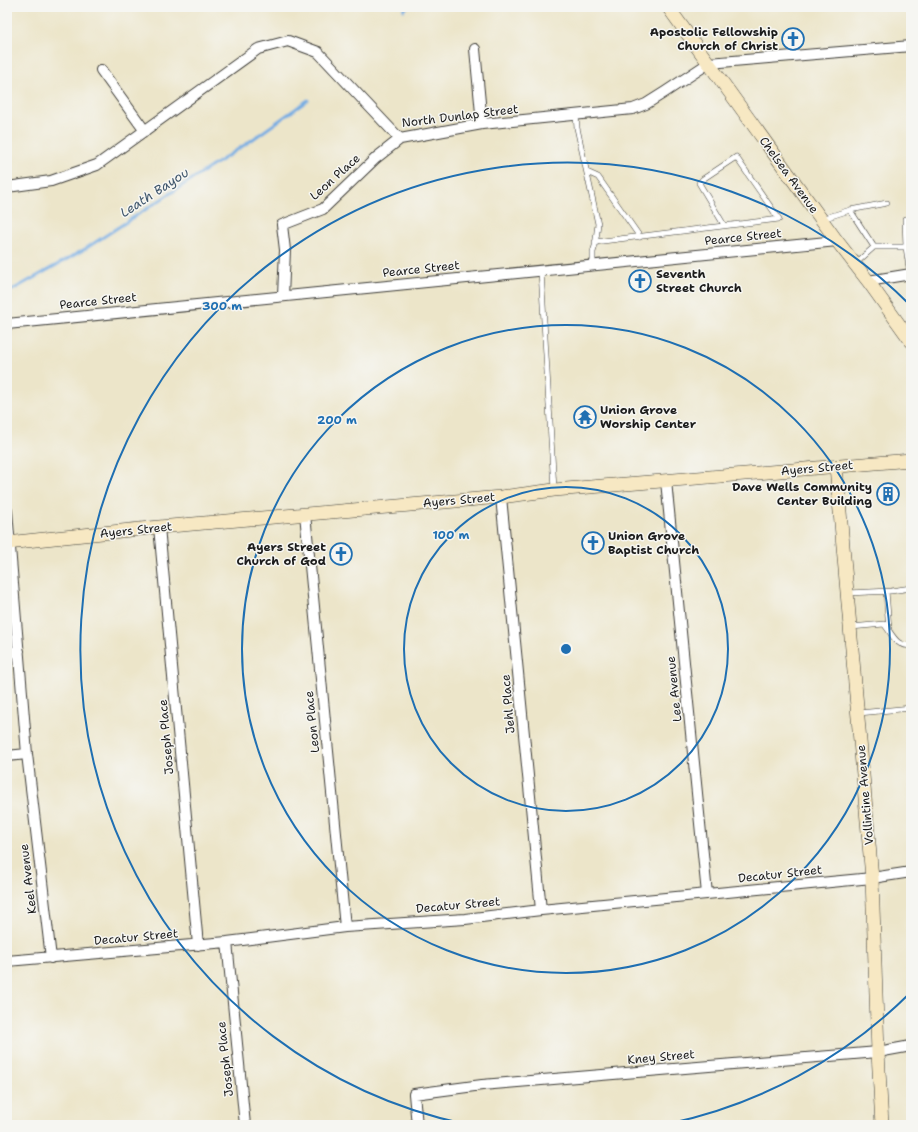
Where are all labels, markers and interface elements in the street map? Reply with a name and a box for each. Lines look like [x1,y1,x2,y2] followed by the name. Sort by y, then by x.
[650,24,778,54] place label: Apostolic Fellowship Church of Christ
[780,26,806,52] church icon: Apostolic Fellowship Church of Christ
[401,101,519,131] street label: North Dunlap Street
[756,133,822,217] street label: Chelsea Avenue
[307,150,364,204] street label: Leon Place
[117,164,192,221] water label: Leath Bayou
[704,225,782,249] street label: Pearce Street
[382,257,460,281] street label: Pearce Street
[656,266,742,296] place label: Seventh Street Church
[627,268,653,294] church icon: Seventh Street Church
[59,289,137,313] street label: Pearce Street
[202,298,242,314] text: 300 m
[600,402,697,432] place label: Union Grove Worship Center
[572,404,598,430] temple icon: Union Grove Worship Center
[317,412,357,428] text: 200 m
[780,457,854,479] street label: Ayers Street
[732,479,872,509] place label: Dave Wells Community Center Building
[875,481,901,507] building icon: Dave Wells Community Center Building
[422,489,496,511] street label: Ayers Street
[99,518,173,542] street label: Ayers Street
[433,527,470,543] text: 100 m
[608,528,699,558] place label: Union Grove Baptist Church
[580,530,606,556] church icon: Union Grove Baptist Church
[237,539,326,569] place label: Ayers Street Church of God
[328,541,354,567] church icon: Ayers Street Church of God
[559,642,573,656] centre of rings
[663,655,685,723] street label: Lee Avenue
[497,673,519,734] street label: Jehl Place
[301,690,323,754] street label: Leon Place
[155,698,177,775] street label: Joseph Place
[853,744,877,846] street label: Vollintine Avenue
[16,843,40,915] street label: Keel Avenue
[737,862,823,886] street label: Decatur Street
[415,893,501,917] street label: Decatur Street
[93,925,179,949] street label: Decatur Street
[213,1020,237,1097] street label: Joseph Place
[627,1046,695,1068] street label: Kney Street

